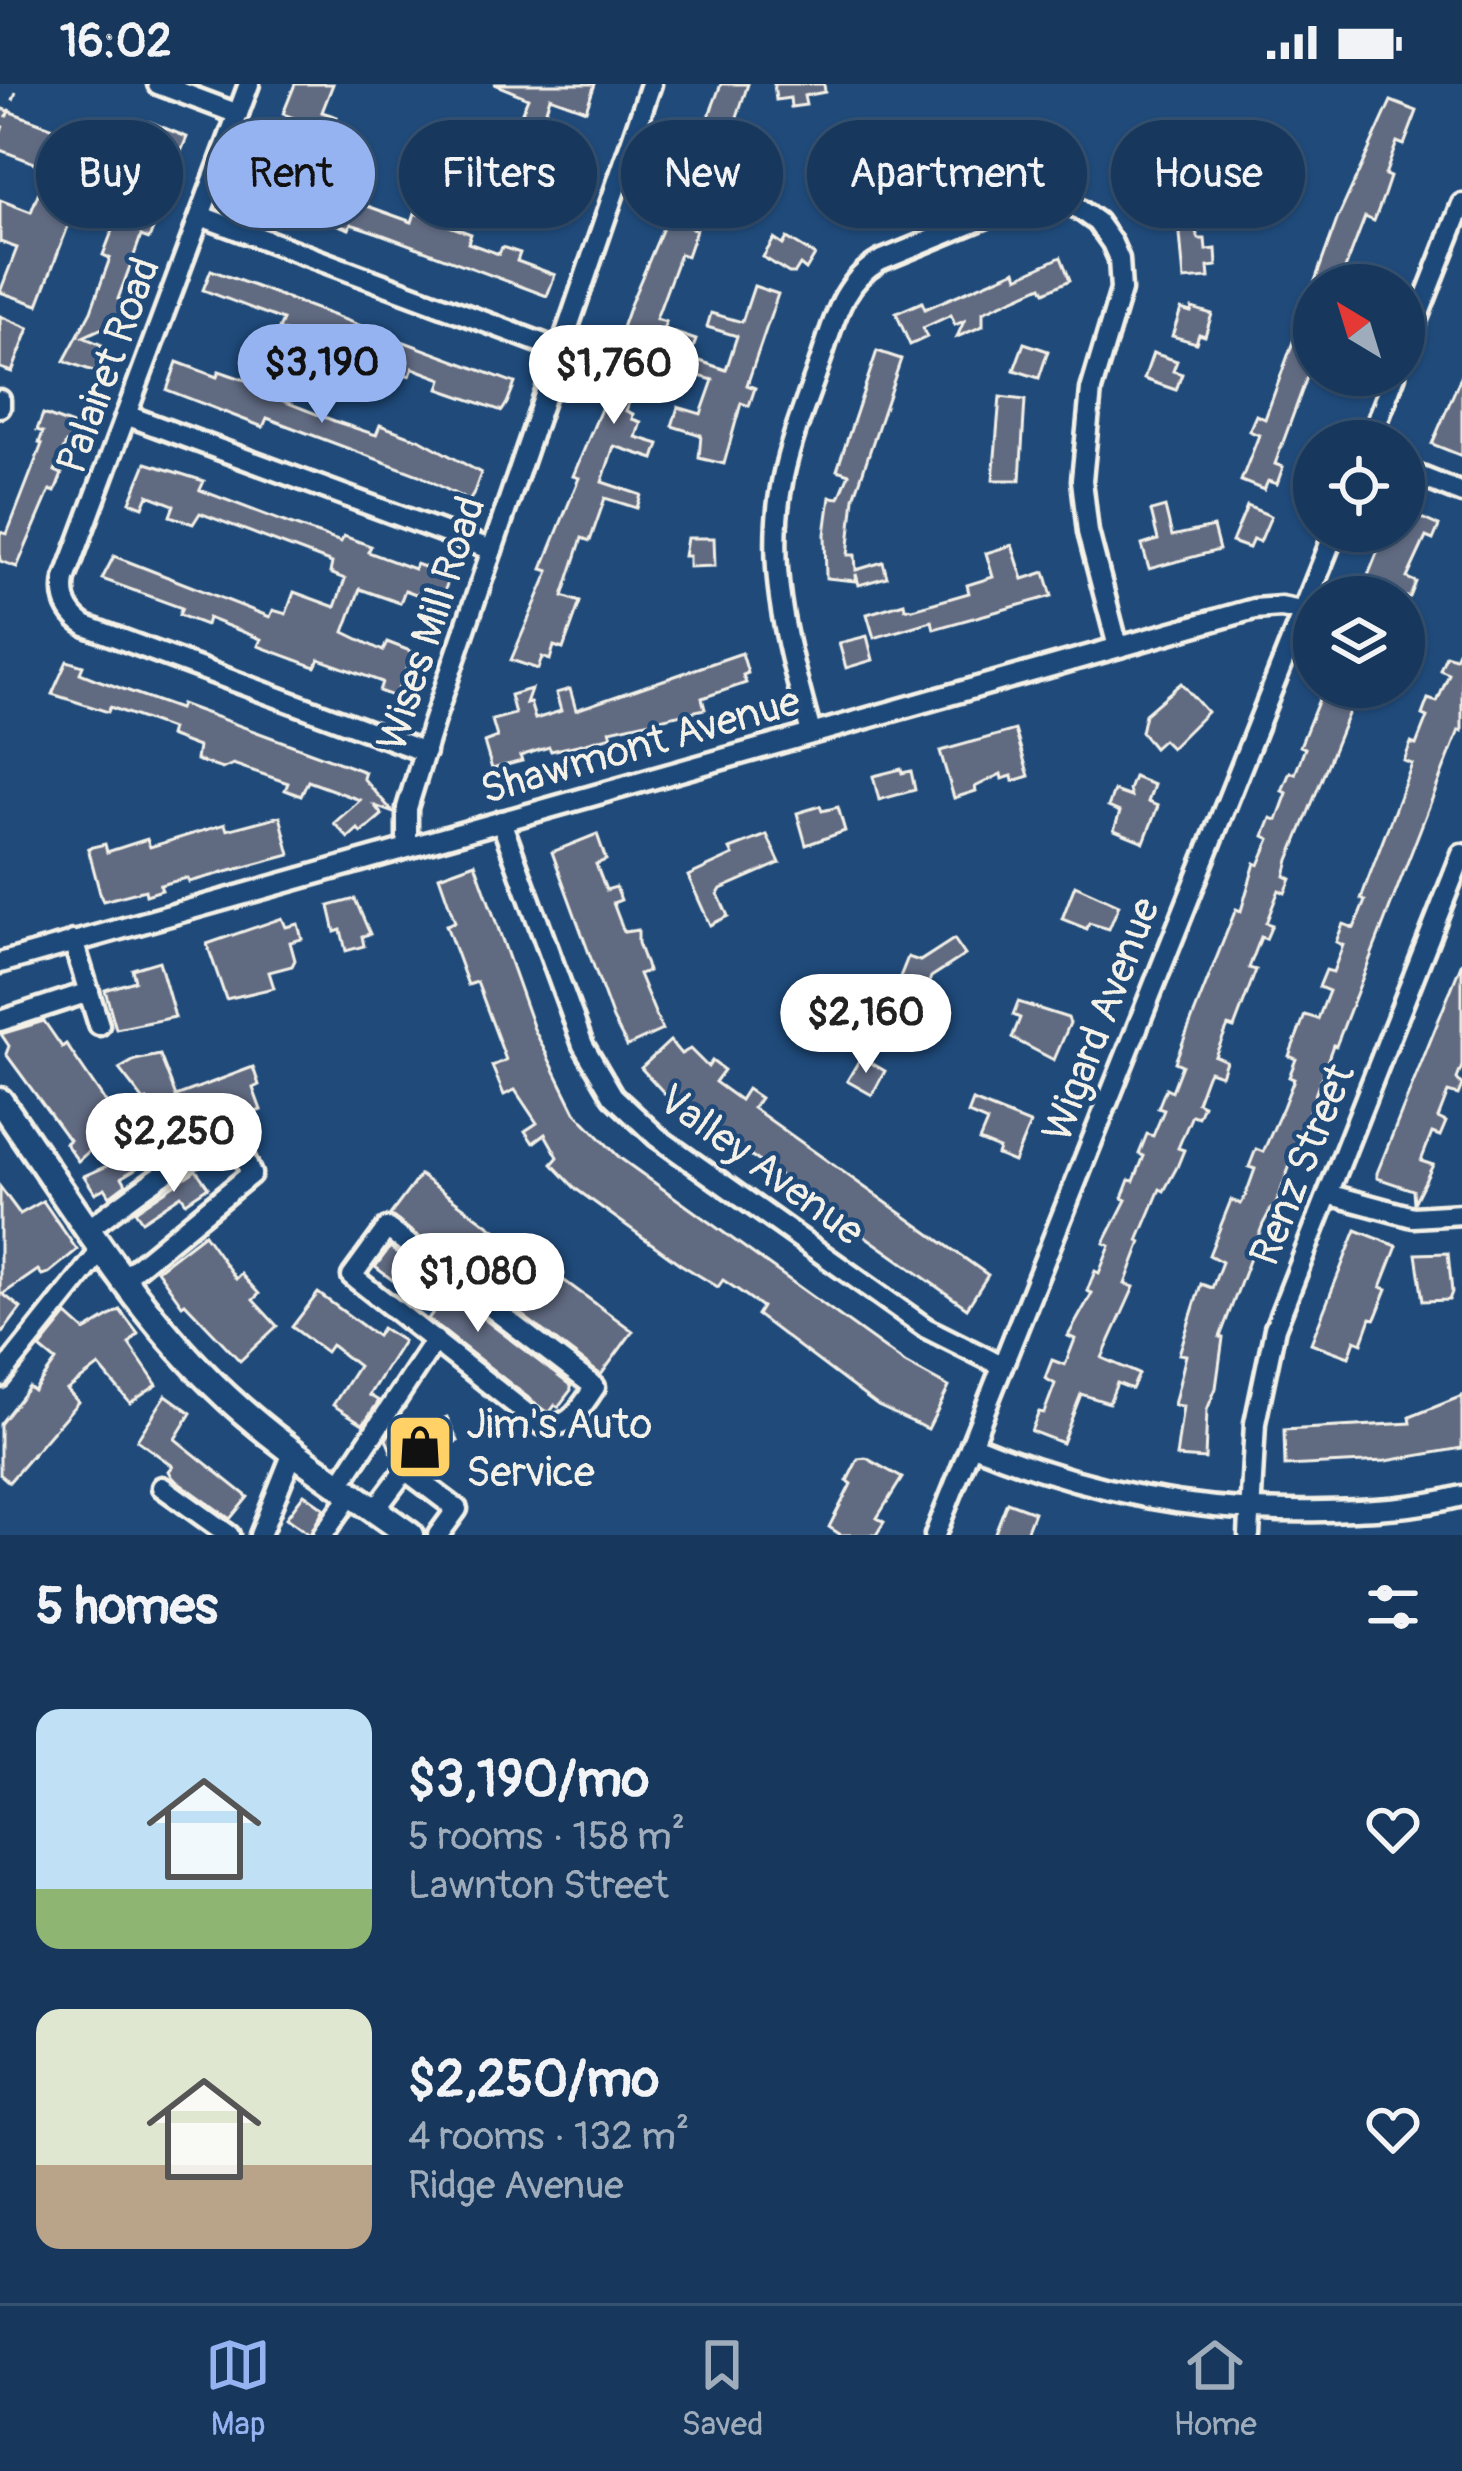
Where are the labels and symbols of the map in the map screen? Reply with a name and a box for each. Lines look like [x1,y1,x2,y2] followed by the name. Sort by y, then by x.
[46,251,172,481] street label: Palairet Road
[1293,264,1425,396] north arrow
[224,324,420,426] pin: $3,190
[516,325,712,427] pin: $1,760
[366,490,498,757] street label: Wises Mill Road
[475,675,807,816] street label: Shawmont Avenue
[1032,890,1172,1149] street label: Wigard Avenue
[768,974,964,1076] pin: $2,160
[1239,1056,1367,1273] street label: Renz Street
[648,1074,874,1258] street label: Valley Avenue
[76,1093,272,1195] pin: $2,250
[380,1233,576,1335] pin: $1,080
[466,1399,652,1499] place label: Jim's Auto Service
[385,1412,455,1482] shop icon: Jim's Auto Service

